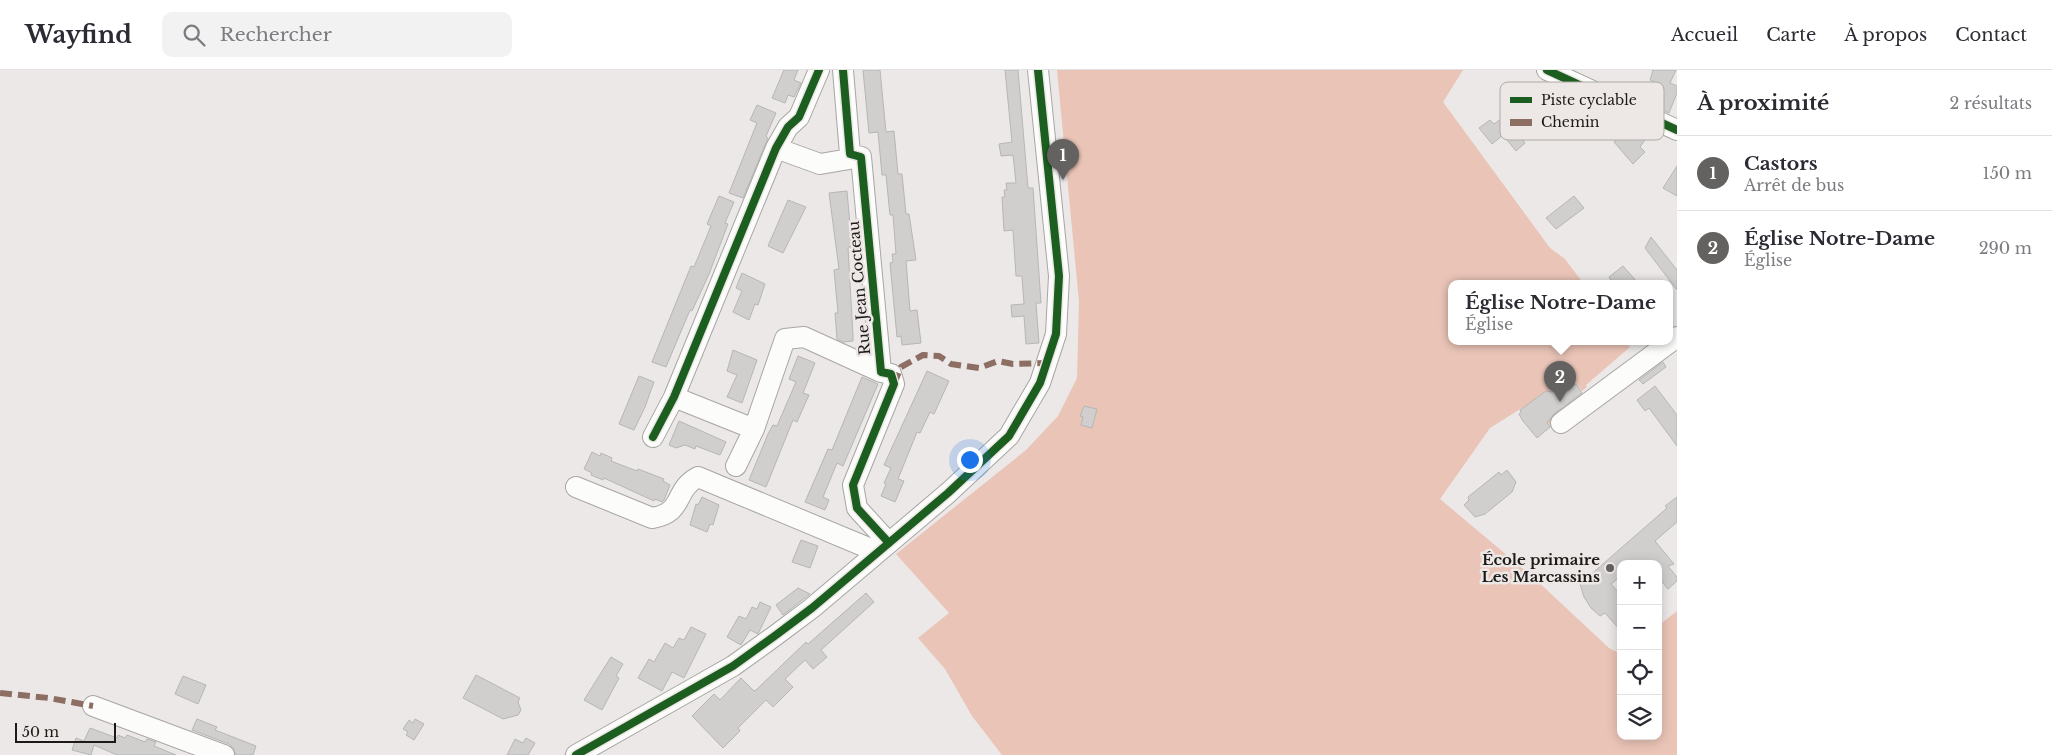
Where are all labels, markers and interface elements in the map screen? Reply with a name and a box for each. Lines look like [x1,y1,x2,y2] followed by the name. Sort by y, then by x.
[162,12,512,57] search box
[25,20,132,49] text: Wayfind
[180,21,208,49] icon: search
[220,23,332,46] text: Rechercher
[1671,24,1738,46] text: Accueil
[1766,24,1816,46] text: Carte
[1844,24,1927,46] text: À propos
[1955,24,2027,46] text: Contact
[1500,82,1664,140] legend
[1697,90,1829,116] text: À proximité
[1541,91,1637,109] text: Piste cyclable
[1950,93,2032,113] text: 2 résultats
[1541,113,1600,131] text: Chemin
[1047,139,1079,180] pin: 1
[1744,152,1818,175] text: Castors
[1710,163,1716,183] text: 1
[1983,163,2032,183] text: 150 m
[1744,175,1844,195] text: Arrêt de bus
[844,220,874,356] street label: Rue Jean Cocteau
[1744,227,1935,250] text: Église Notre-Dame
[1708,238,1718,258] text: 2
[1979,238,2032,258] text: 290 m
[1744,250,1792,270] text: Église
[1448,280,1673,345] popup
[1465,291,1656,314] text: Église Notre-Dame
[1465,314,1513,334] text: Église
[1544,361,1576,402] pin: 2
[957,447,983,473] your location
[1481,550,1600,586] place label: École primaire Les Marcassins
[1617,560,1662,740] map controls
[1617,560,1662,605] button: +
[1604,562,1616,574] marker: École primaire Les Marcassins
[1617,605,1662,650] button: −
[1617,650,1662,695] button: locate
[1617,695,1662,740] button: layers
[15,720,116,743] scale bar
[22,723,59,741] text: 50 m

